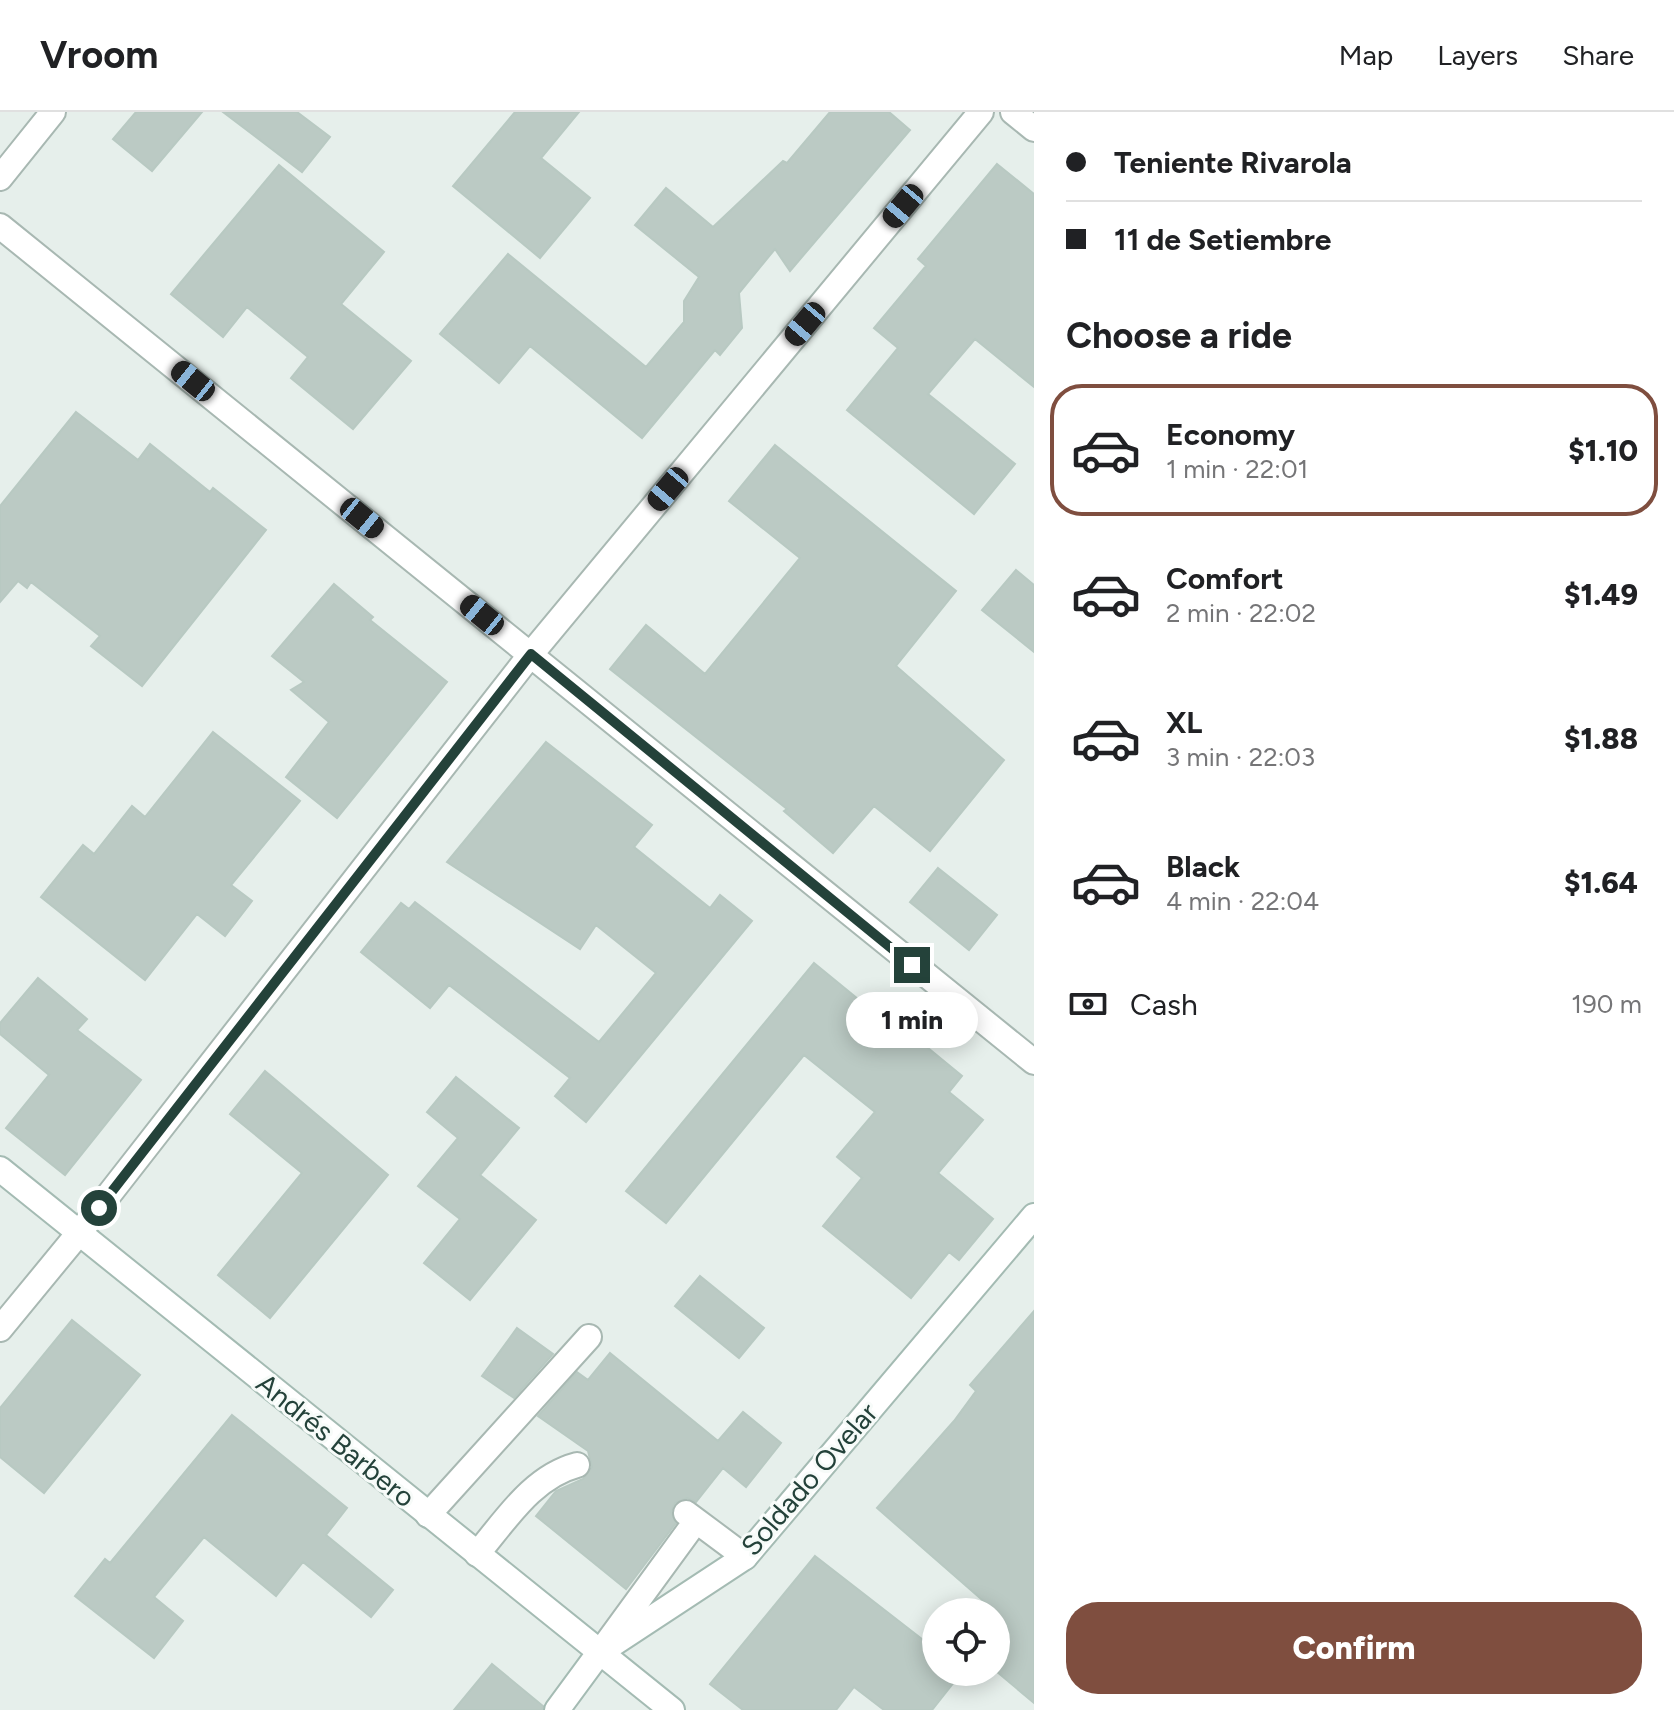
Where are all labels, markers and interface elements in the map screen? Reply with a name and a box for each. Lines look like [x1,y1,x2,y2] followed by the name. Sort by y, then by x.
[40,32,158,78] text: Vroom
[1339,38,1393,72] text: Map
[1437,38,1518,72] text: Layers
[1562,38,1634,72] text: Share
[1114,144,1352,181] text: Teniente Rivarola
[878,180,928,232] car
[1114,221,1331,258] text: 11 de Setiembre
[780,298,830,350] car
[1066,314,1292,357] text: Choose a ride
[167,357,219,405] car
[1070,414,1142,486] icon: car
[1166,416,1295,453] text: Economy
[1568,432,1638,469] text: $1.10
[1166,453,1308,485] text: 1 min · 22:01
[643,463,693,515] car
[336,494,388,542] car
[1070,558,1142,630] icon: car
[1166,560,1284,597] text: Comfort
[1564,576,1638,613] text: $1.49
[456,591,508,639] car
[1166,597,1316,629] text: 2 min · 22:02
[1070,702,1142,774] icon: car
[1166,704,1202,741] text: XL
[1564,720,1638,757] text: $1.88
[1166,741,1315,773] text: 3 min · 22:03
[1070,846,1142,918] icon: car
[1166,848,1240,885] text: Black
[1564,864,1638,901] text: $1.64
[1166,885,1319,917] text: 4 min · 22:04
[894,947,930,983] route end
[1066,982,1110,1026] icon: cash
[1130,986,1198,1023] text: Cash
[1571,988,1642,1020] text: 190 m
[846,993,978,1049] callout: 1 min
[881,1004,943,1036] text: 1 min
[81,1190,117,1226] route start
[250,1366,422,1514] street label: Andrés Barbero
[734,1395,885,1562] street label: Soldado Ovelar
[922,1598,1010,1686] map controls
[922,1598,1010,1686] button: locate
[1066,1602,1642,1694] button: Confirm

